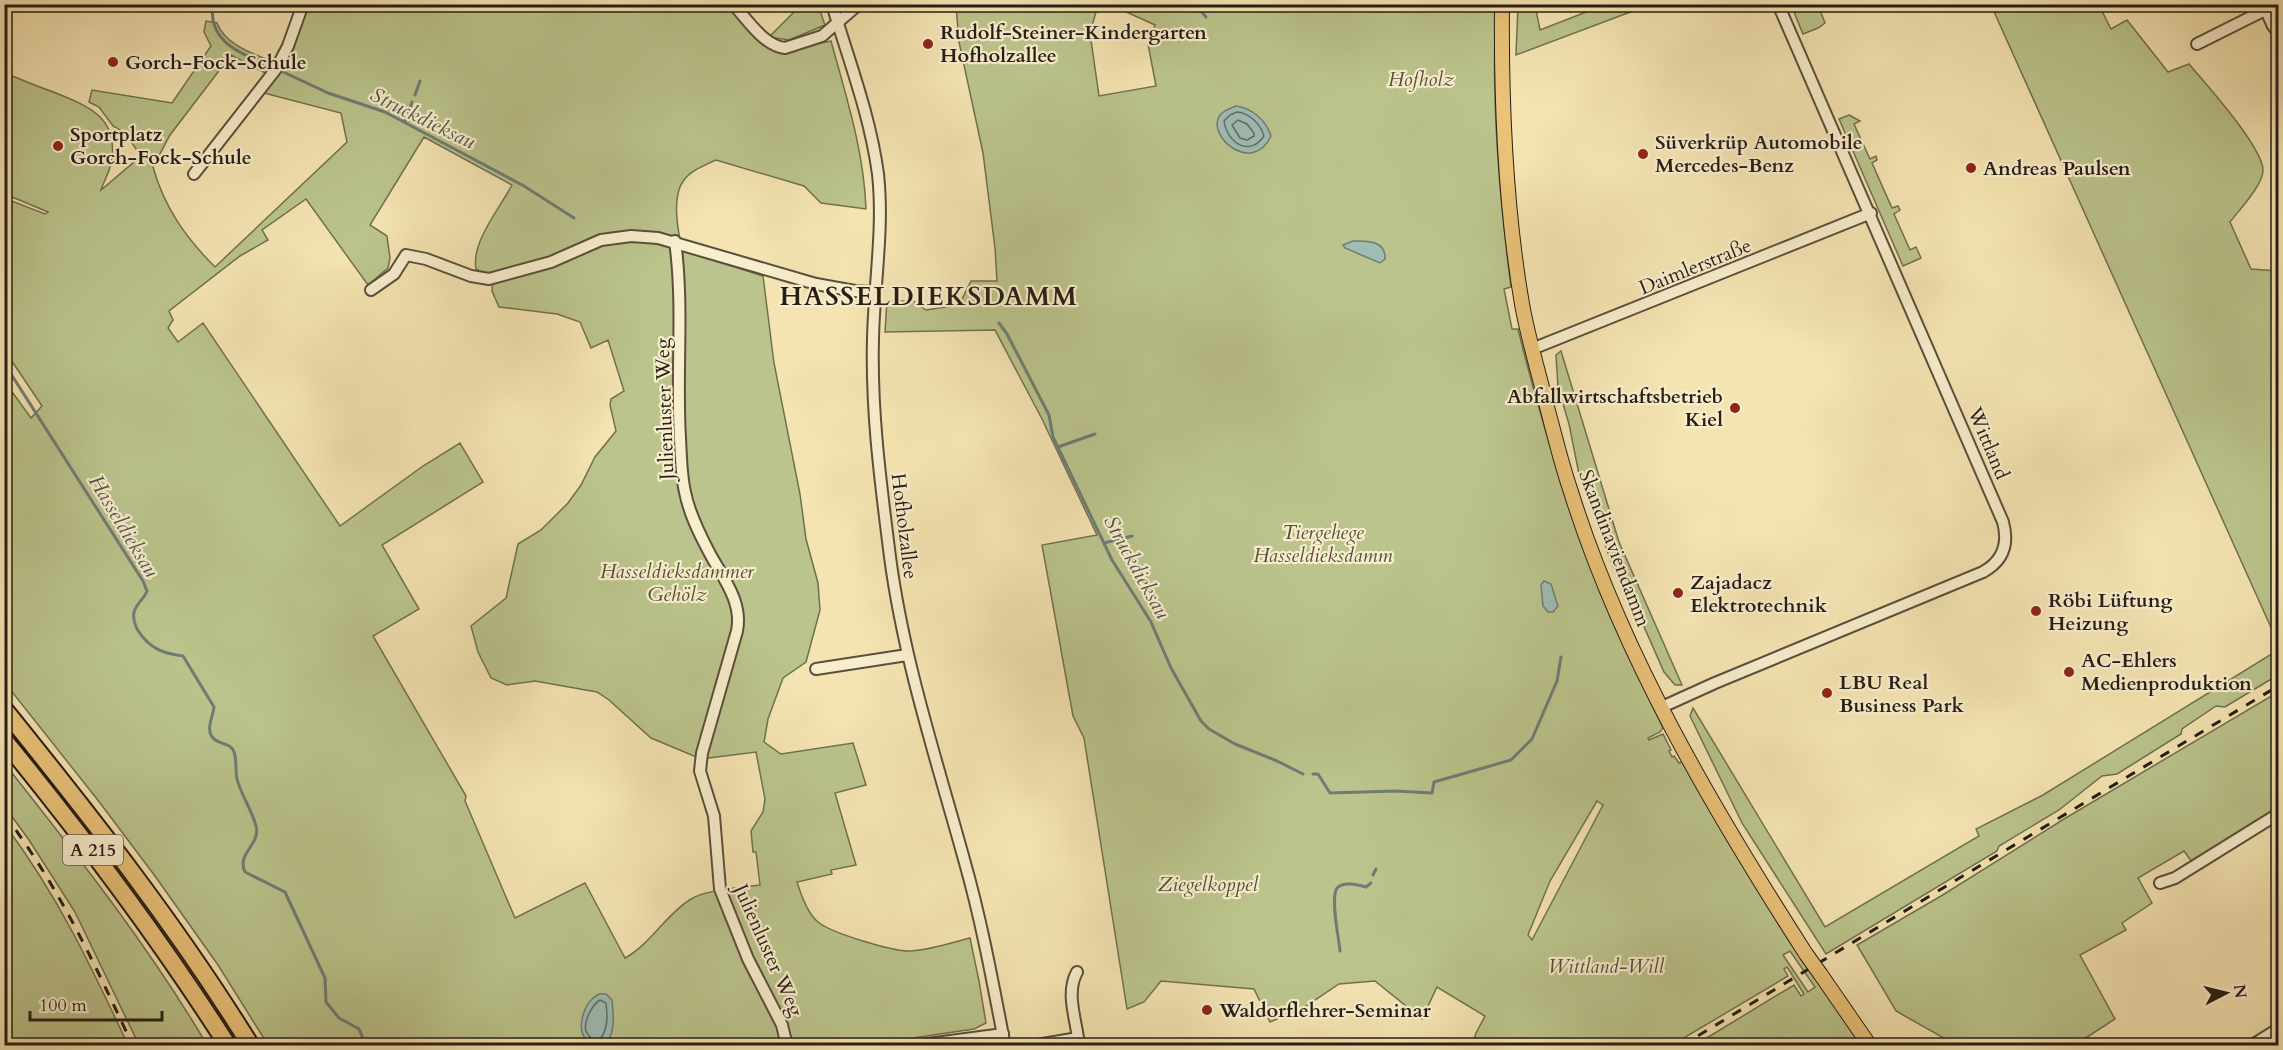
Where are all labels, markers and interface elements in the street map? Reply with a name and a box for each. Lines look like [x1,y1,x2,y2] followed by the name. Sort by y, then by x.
[940,19,1207,69] place label: Rudolf-Steiner-Kindergarten Hofholzallee
[921,37,935,51] marker: Rudolf-Steiner-Kindergarten Hofholzallee
[125,49,307,76] place label: Gorch-Fock-Schule
[106,55,120,69] marker: Gorch-Fock-Schule
[1388,66,1455,93] park label: Hofholz
[365,80,481,157] water label: Struckdieksau
[70,121,252,171] place label: Sportplatz Gorch-Fock-Schule
[1655,129,1863,179] place label: Süverkrüp Automobile Mercedes-Benz
[51,139,65,153] marker: Sportplatz Gorch-Fock-Schule
[1636,147,1650,161] marker: Süverkrüp Automobile Mercedes-Benz
[1983,155,2131,182] place label: Andreas Paulsen
[1964,161,1978,175] marker: Andreas Paulsen
[1635,232,1755,301] street label: Daimlerstraße
[779,279,1079,314] district label: HASSELDIEKSDAMM
[649,337,681,483] street label: Julienluster Weg
[1507,383,1723,433] place label: Abfallwirtschaftsbetrieb Kiel
[1728,401,1742,415] marker: Abfallwirtschaftsbetrieb Kiel
[1961,402,2016,484] street label: Wittland
[1572,466,1657,631] street label: Skandinaviendamm
[81,469,166,583] water label: Hasseldieksau
[885,472,924,581] street label: Hofholzallee
[1096,510,1177,624] water label: Struckdieksau
[1253,519,1393,569] park label: Tiergehege Hasseldieksdamm
[600,558,755,608] park label: Hasseldieksdammer Gehölz
[1690,569,1828,619] place label: Zajadacz Elektrotechnik
[1671,586,1685,600] marker: Zajadacz Elektrotechnik
[2048,587,2173,637] place label: Röbi Lüftung Heizung
[2029,604,2043,618] marker: Röbi Lüftung Heizung
[2081,647,2252,697] place label: AC-Ehlers Medienproduktion
[2062,665,2076,679] marker: AC-Ehlers Medienproduktion
[1839,669,1965,719] place label: LBU Real Business Park
[1820,686,1834,700] marker: LBU Real Business Park
[63,835,123,865] road number: A 215
[1158,871,1259,898] park label: Ziegelkoppel
[726,877,810,1021] street label: Julienluster Weg
[1548,953,1665,980] park label: Wittland-Will
[2196,963,2256,1023] north arrow
[2228,983,2252,1000] text: N
[30,984,162,1022] scale bar
[39,993,87,1018] text: 100 m
[1218,997,1432,1024] place label: Waldorflehrer-Seminar
[1200,1003,1214,1017] marker: Waldorflehrer-Seminar

